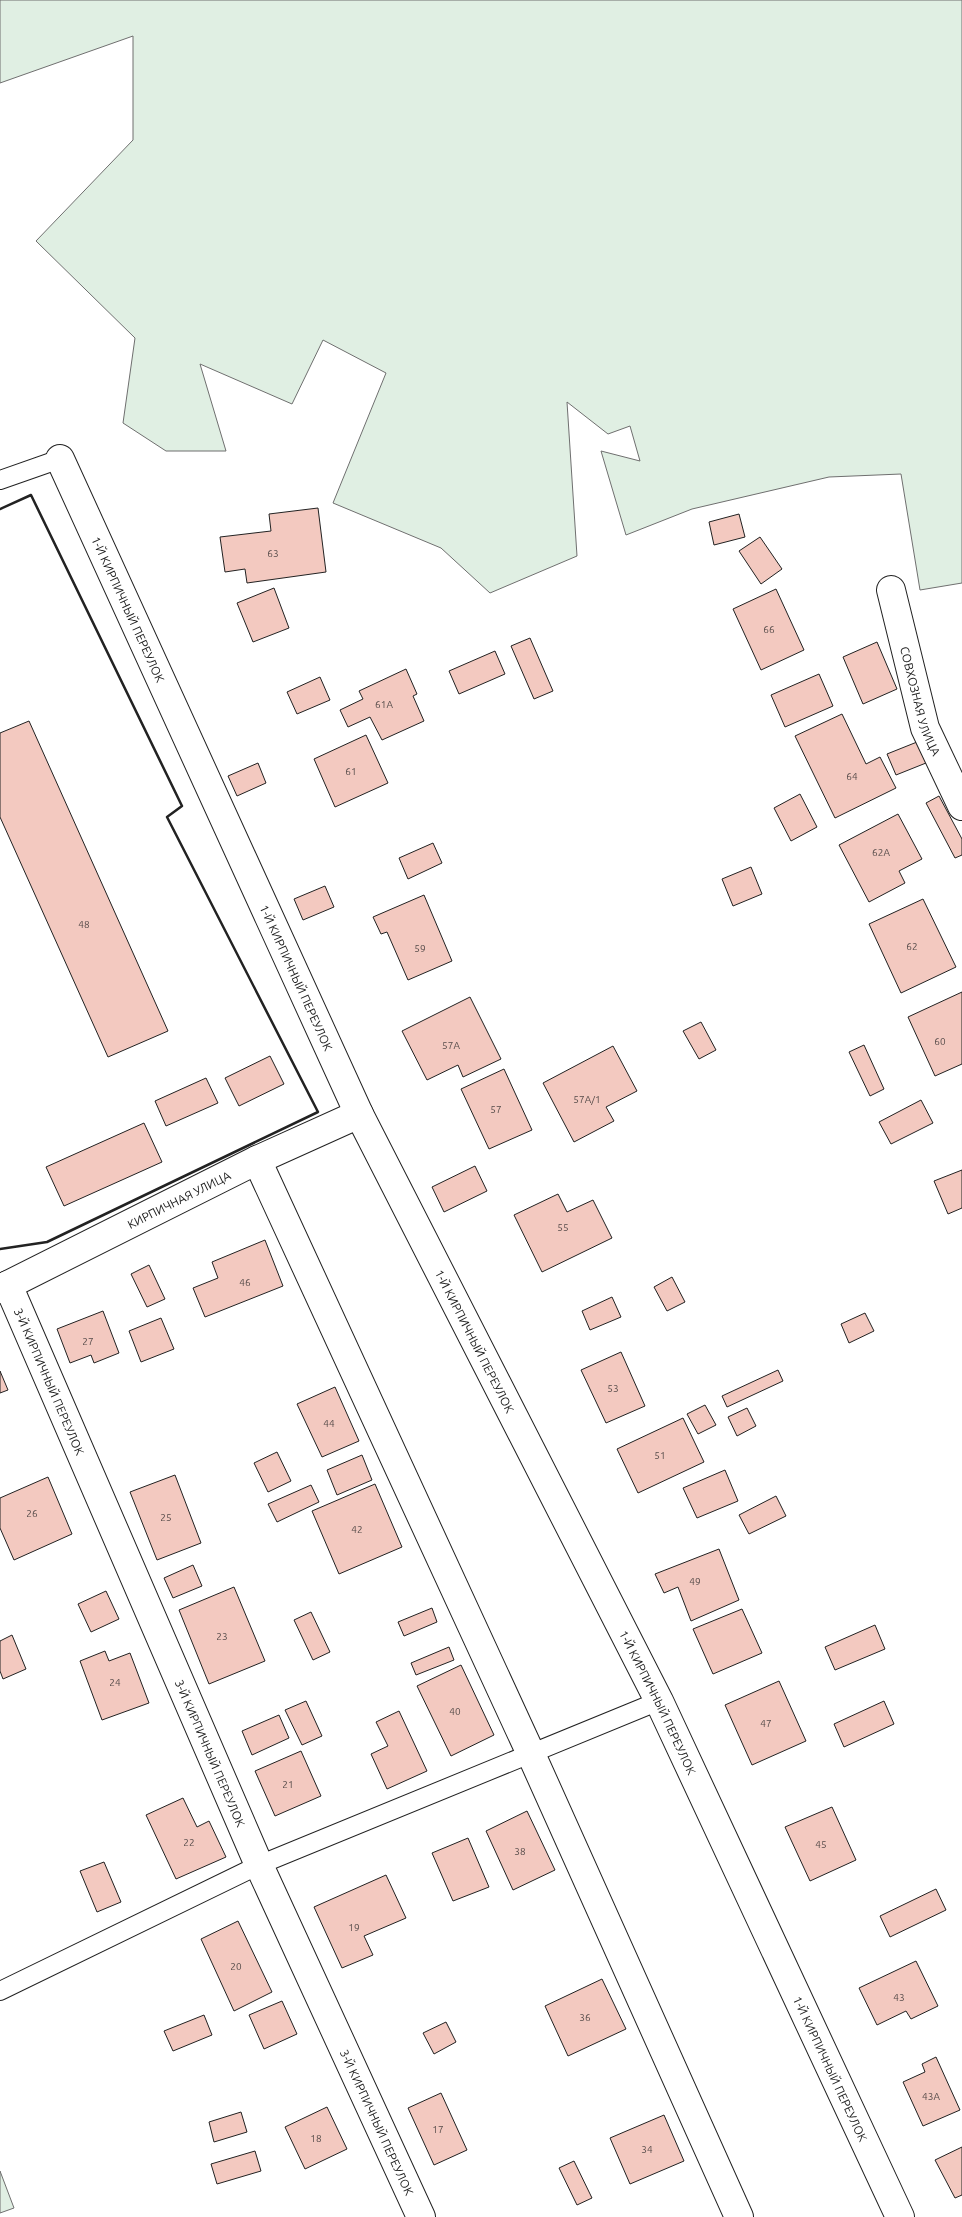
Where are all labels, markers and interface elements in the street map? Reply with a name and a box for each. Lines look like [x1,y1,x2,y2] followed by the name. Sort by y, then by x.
[90,534,168,685] street label: 1-Й КИРПИЧНЫЙ ПЕРЕУЛОК
[267,548,279,559] house number: 63
[763,624,775,635] house number: 66
[899,645,944,758] street label: СОВХОЗНАЯ УЛИЦА
[375,699,393,710] house number: 61А
[345,766,357,777] house number: 61
[846,771,858,782] house number: 64
[872,847,890,858] house number: 62А
[258,903,336,1053] street label: 1-Й КИРПИЧНЫЙ ПЕРЕУЛОК
[78,919,90,930] house number: 48
[906,941,918,952] house number: 62
[414,943,426,954] house number: 59
[934,1036,946,1047] house number: 60
[442,1040,460,1051] house number: 57А
[573,1094,601,1105] house number: 57А/1
[490,1104,502,1115] house number: 57
[125,1168,233,1231] street label: КИРПИЧНАЯ УЛИЦА
[557,1222,569,1233] house number: 55
[433,1267,517,1415] street label: 1-Й КИРПИЧНЫЙ ПЕРЕУЛОК
[239,1277,251,1288] house number: 46
[12,1306,87,1457] street label: 3-Й КИРПИЧНЫЙ ПЕРЕУЛОК
[82,1336,94,1347] house number: 27
[607,1383,619,1394] house number: 53
[323,1418,335,1429] house number: 44
[654,1450,666,1461] house number: 51
[26,1508,38,1519] house number: 26
[160,1512,172,1523] house number: 25
[351,1524,363,1535] house number: 42
[689,1576,701,1587] house number: 49
[617,1628,699,1777] street label: 1-Й КИРПИЧНЫЙ ПЕРЕУЛОК
[216,1631,228,1642] house number: 23
[109,1677,121,1688] house number: 24
[173,1678,248,1829] street label: 3-Й КИРПИЧНЫЙ ПЕРЕУЛОК
[449,1706,461,1717] house number: 40
[760,1718,772,1729] house number: 47
[282,1779,294,1790] house number: 21
[183,1837,195,1848] house number: 22
[815,1839,827,1850] house number: 45
[514,1846,526,1857] house number: 38
[348,1922,360,1933] house number: 19
[230,1961,242,1972] house number: 20
[893,1992,905,2003] house number: 43
[791,1994,871,2144] street label: 1-Й КИРПИЧНЫЙ ПЕРЕУЛОК
[579,2012,591,2023] house number: 36
[338,2047,417,2198] street label: 3-Й КИРПИЧНЫЙ ПЕРЕУЛОК
[922,2091,940,2102] house number: 43А
[432,2124,444,2135] house number: 17
[310,2133,322,2144] house number: 18
[641,2144,653,2155] house number: 34

